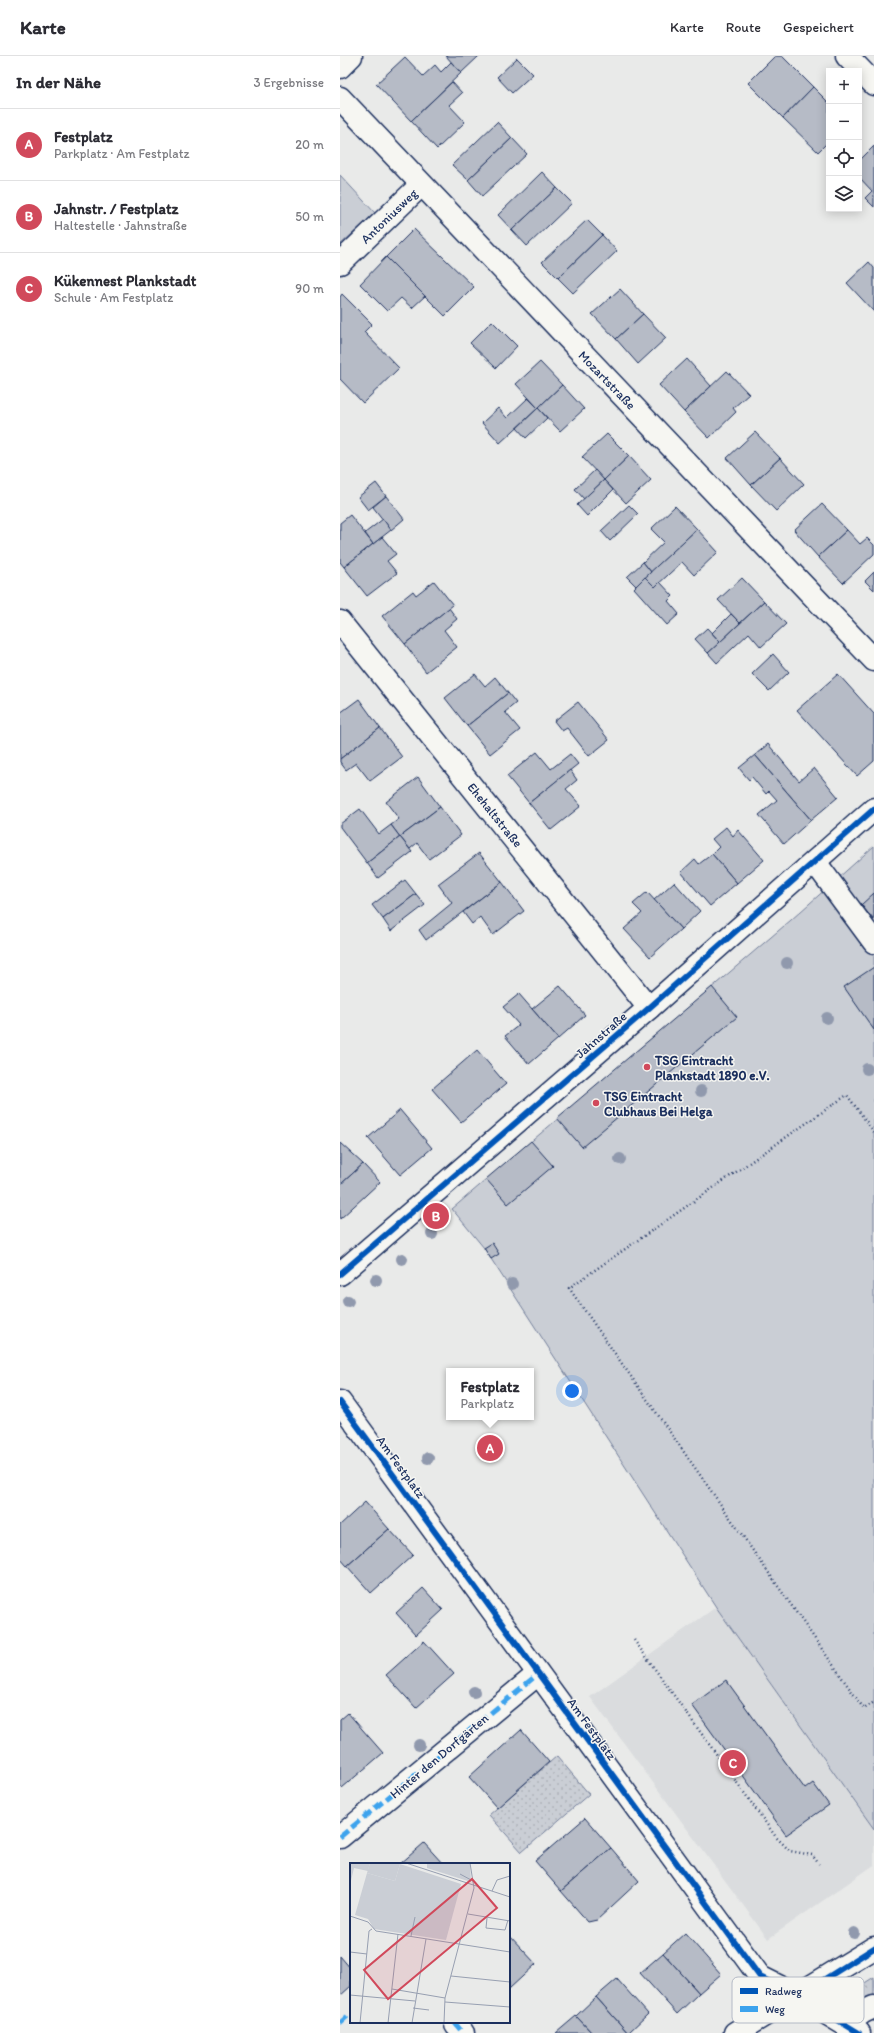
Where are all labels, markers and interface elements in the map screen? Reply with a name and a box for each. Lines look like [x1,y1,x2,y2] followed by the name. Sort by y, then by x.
[20,16,66,39] text: Karte
[670,19,704,36] text: Karte
[726,19,761,36] text: Route
[783,19,854,36] text: Gespeichert
[826,68,862,212] map controls
[826,68,862,104] button: +
[16,72,101,92] text: In der Nähe
[254,75,324,90] text: 3 Ergebnisse
[826,104,862,140] button: −
[54,128,113,146] text: Festplatz
[25,137,33,152] text: A
[295,137,324,152] text: 20 m
[826,140,862,176] button: locate
[54,146,190,161] text: Parkplatz · Am Festplatz
[826,176,862,212] button: layers
[358,185,421,247] street label: Antoniusweg
[54,200,178,218] text: Jahnstr. / Festplatz
[25,209,33,224] text: B
[295,209,324,224] text: 50 m
[54,218,187,233] text: Haltestelle · Jahnstraße
[54,272,196,290] text: Kükennest Plankstadt
[25,281,33,296] text: C
[295,281,324,296] text: 90 m
[54,290,173,305] text: Schule · Am Festplatz
[575,348,639,412] street label: Mozartstraße
[464,780,526,850] street label: Ehehaltstraße
[572,1009,630,1061] street label: Jahnstraße
[654,1053,770,1083] place label: TSG Eintracht Plankstadt 1890 e.V.
[642,1062,652,1072] marker: TSG Eintracht Plankstadt 1890 e.V.
[603,1089,713,1120] place label: TSG Eintracht Clubhaus Bei Helga
[591,1098,601,1108] marker: TSG Eintracht Clubhaus Bei Helga
[423,1201,449,1231] pin: B
[446,1368,534,1420] popup
[461,1378,519,1396] text: Festplatz
[562,1381,582,1401] your location
[461,1396,514,1411] text: Parkplatz
[373,1433,429,1501] street label: Am Festplatz
[477,1433,503,1463] pin: A
[564,1695,620,1763] street label: Am Festplatz
[387,1710,491,1802] street label: Hinter den Dorfgärten
[720,1748,746,1778] pin: C
[350,1863,510,2023] inset map
[732,1977,864,2023] legend
[765,1985,802,1998] text: Radweg
[765,2003,785,2016] text: Weg

